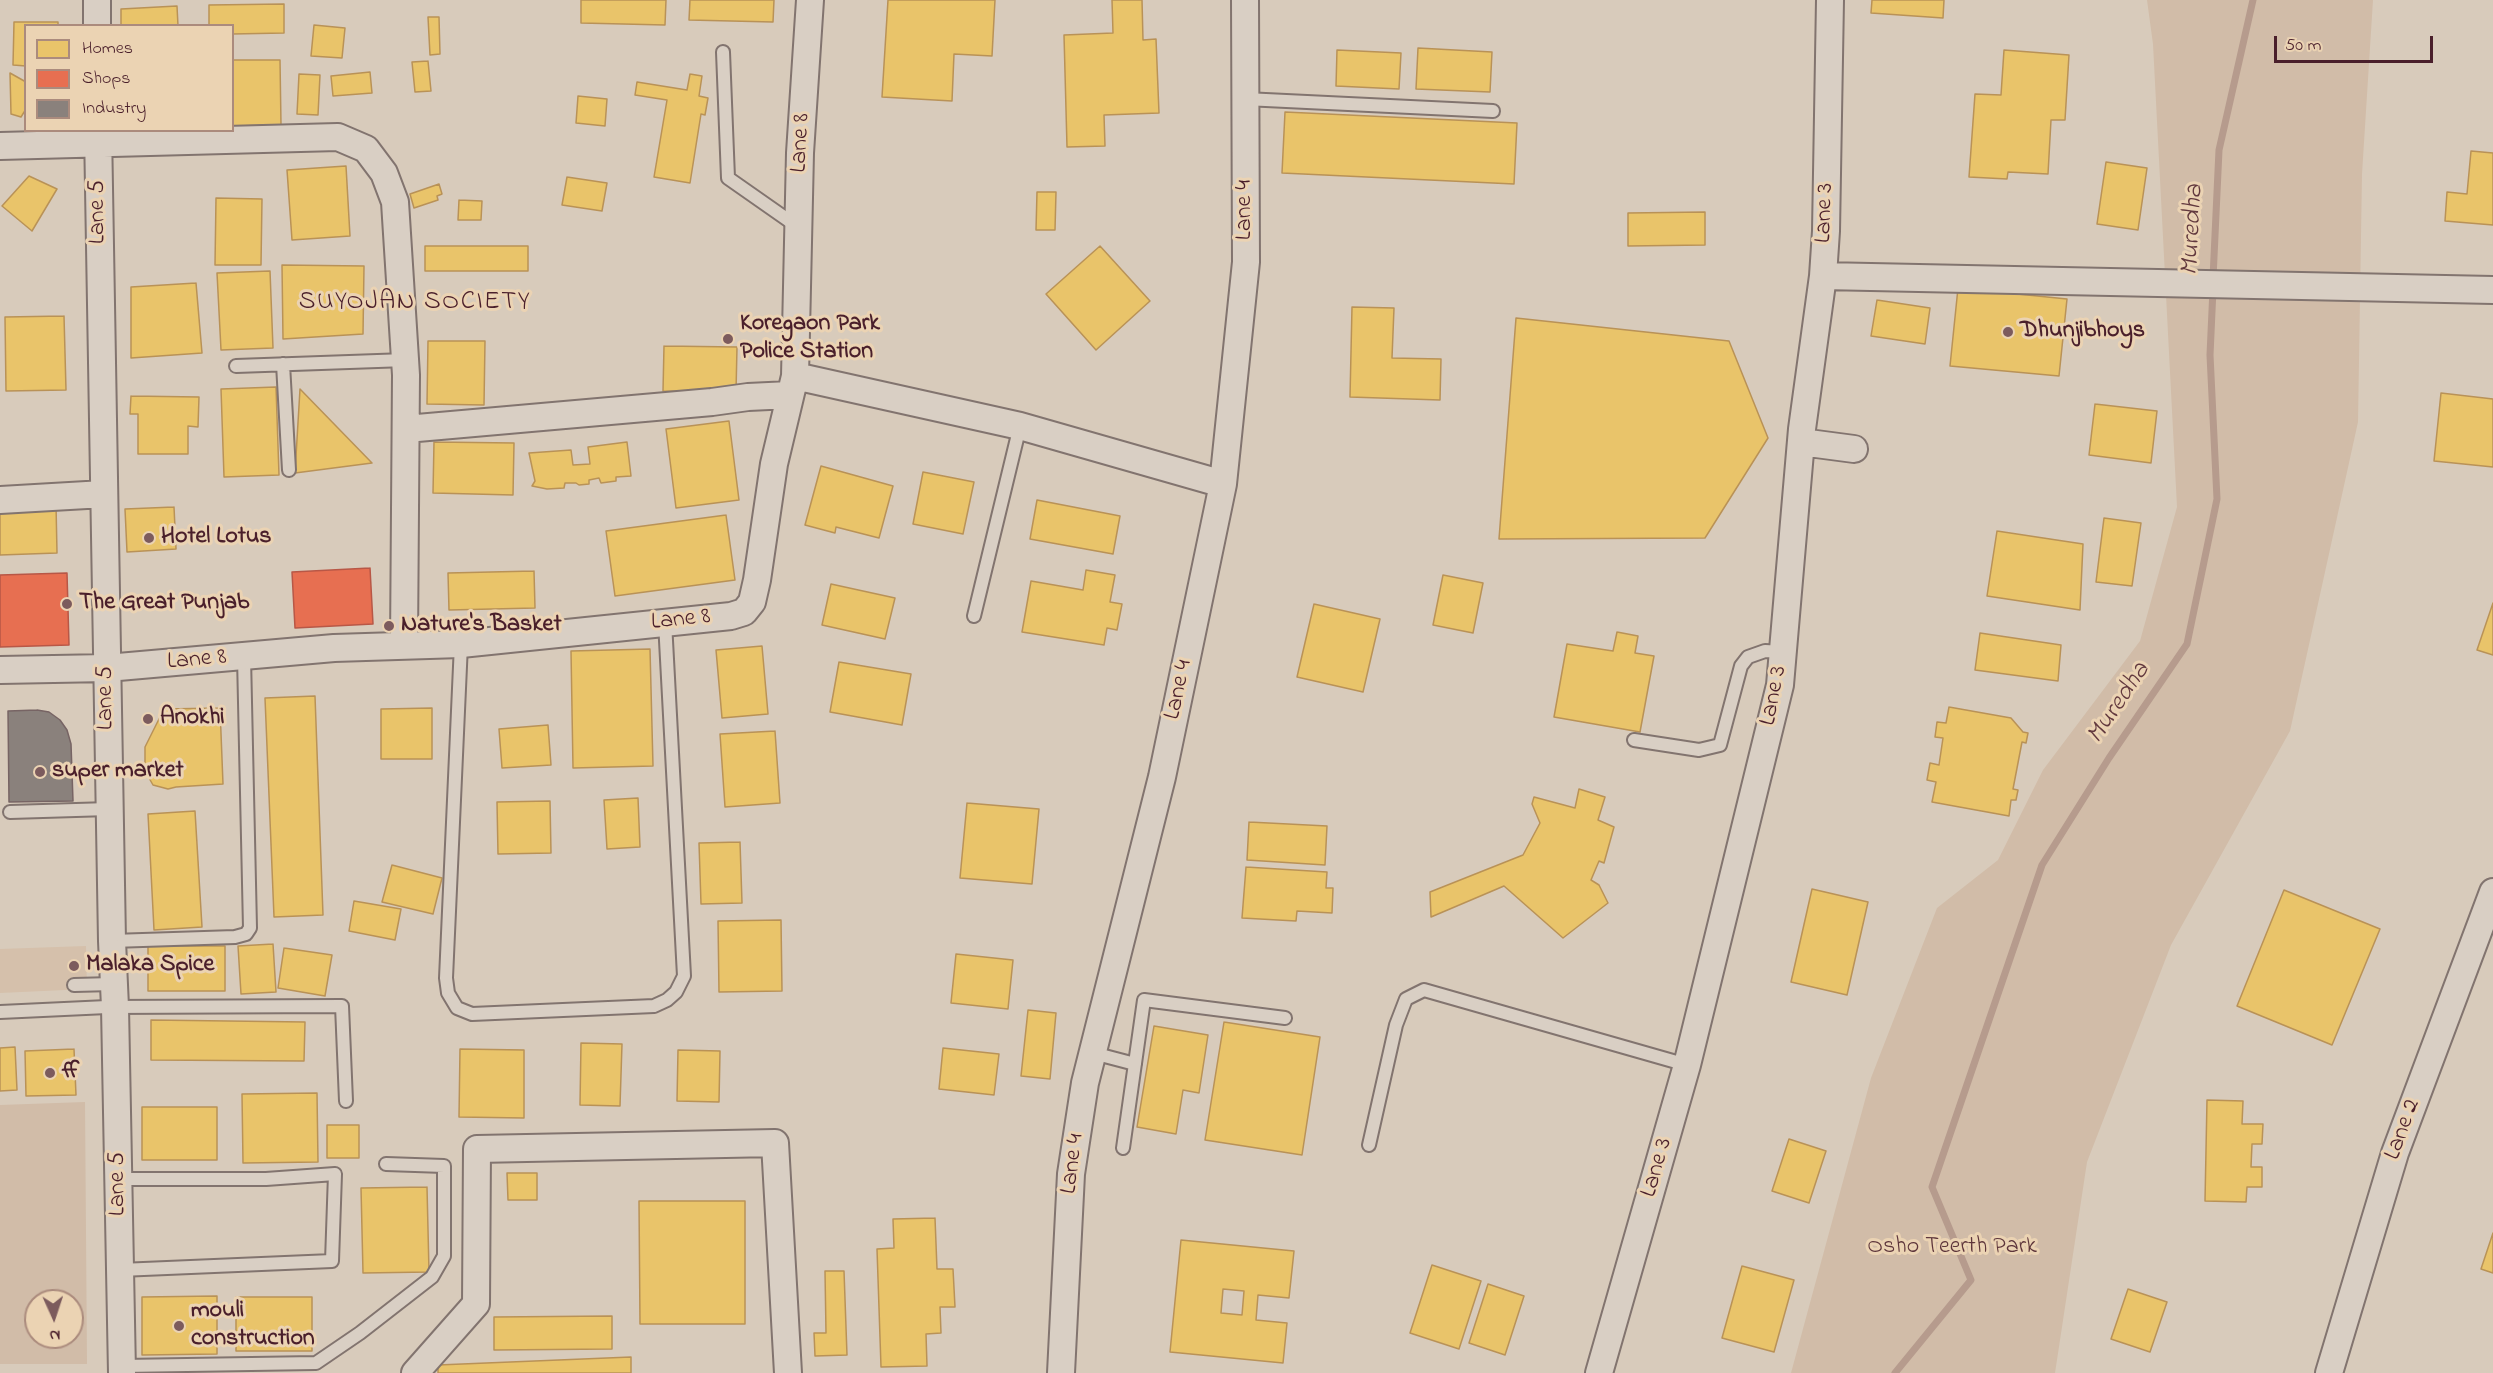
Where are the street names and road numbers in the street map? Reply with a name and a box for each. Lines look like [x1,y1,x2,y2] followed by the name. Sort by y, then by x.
[786,113,818,173] street label: Lane 8
[84,180,114,244] street label: Lane 5
[1232,180,1260,240] street label: Lane 4
[1811,182,1841,244] street label: Lane 3
[650,604,712,638] street label: Lane 8
[166,644,228,678] street label: Lane 8
[1160,658,1200,722] street label: Lane 4
[1755,664,1795,728] street label: Lane 3
[92,666,122,730] street label: Lane 5
[2380,1096,2428,1164] street label: Lane 2
[1056,1132,1092,1196] street label: Lane 4
[1636,1135,1680,1201] street label: Lane 3
[104,1152,134,1216] street label: Lane 5

